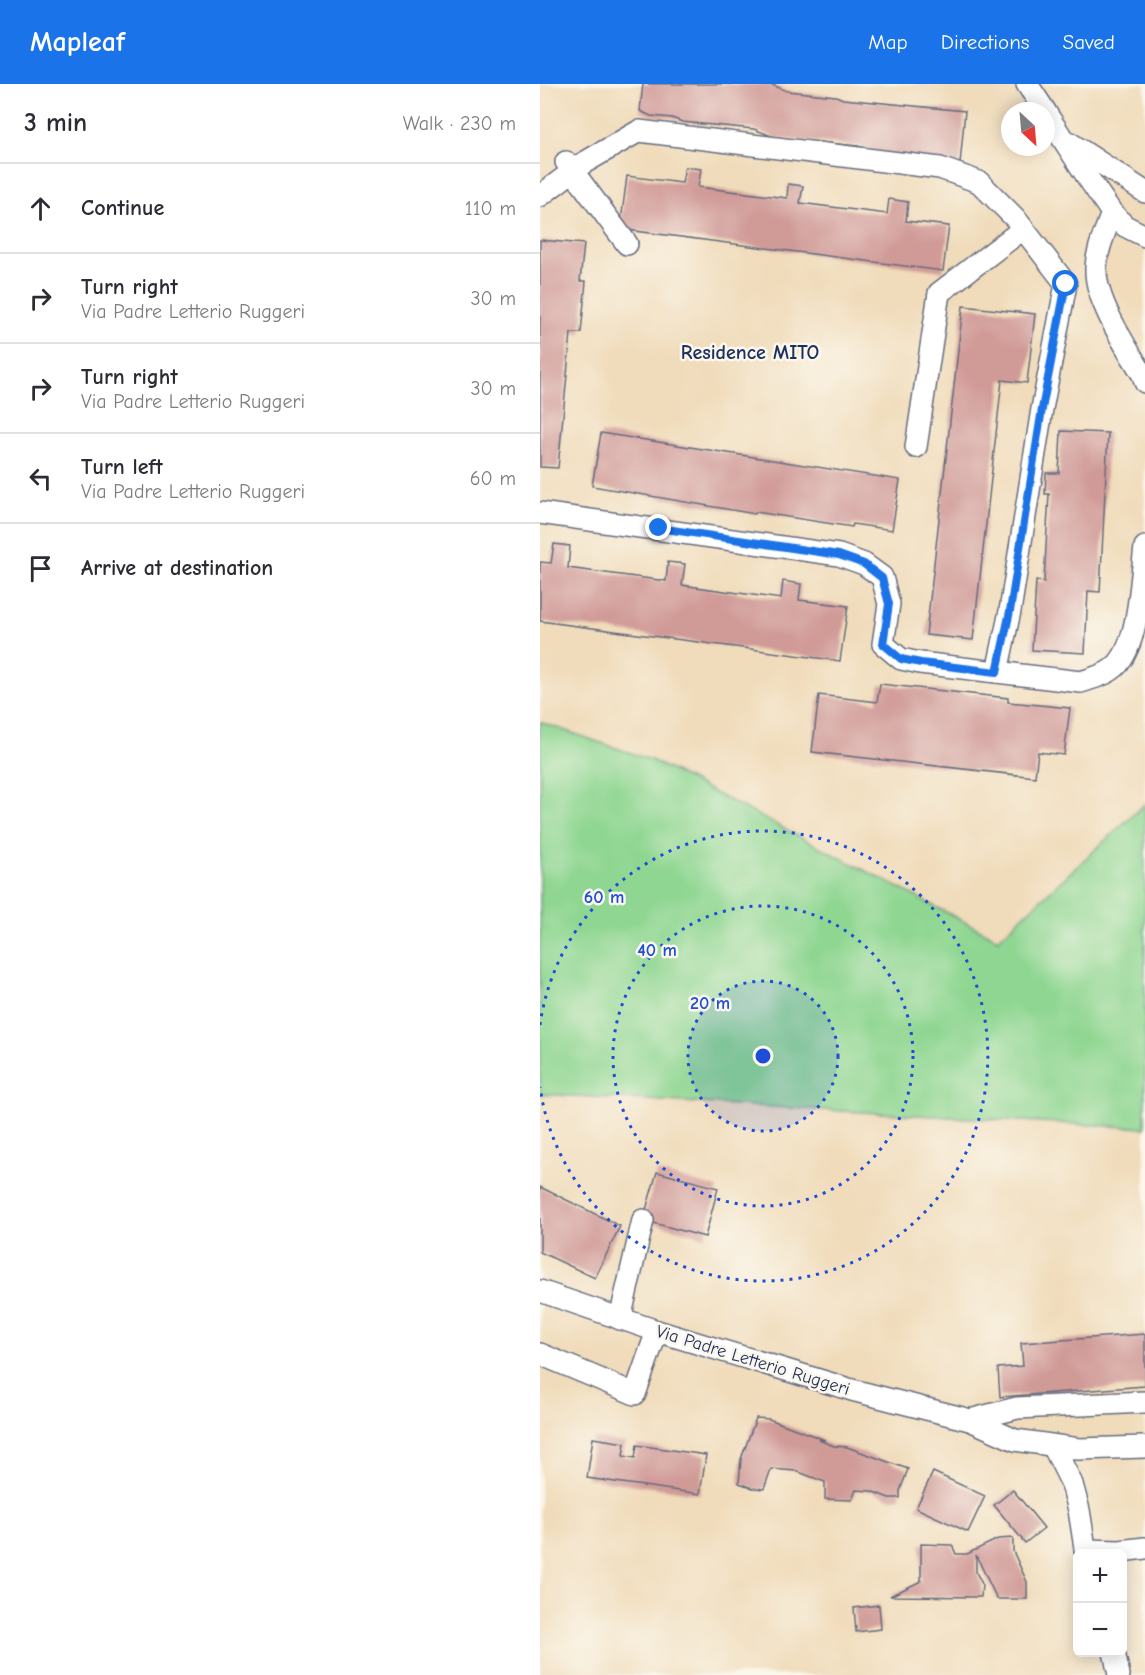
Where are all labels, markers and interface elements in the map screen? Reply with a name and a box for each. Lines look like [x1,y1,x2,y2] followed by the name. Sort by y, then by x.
[30,26,125,58] text: Mapleaf
[868,30,908,54] text: Map
[941,30,1030,54] text: Directions
[1063,30,1115,54] text: Saved
[1001,102,1055,156] north arrow
[24,108,87,138] text: 3 min
[403,112,516,135] text: Walk · 230 m
[24,192,57,225] icon: ahead
[81,195,164,221] text: Continue
[465,197,516,220] text: 110 m
[1052,270,1078,296] route start
[81,274,178,300] text: Turn right
[24,282,57,315] icon: right
[470,287,516,310] text: 30 m
[81,300,305,323] text: Via Padre Letterio Ruggeri
[681,341,819,364] district label: Residence MITO
[81,364,178,390] text: Turn right
[24,372,57,405] icon: right
[470,377,516,400] text: 30 m
[81,390,305,413] text: Via Padre Letterio Ruggeri
[81,454,163,480] text: Turn left
[24,462,57,495] icon: left
[470,467,516,490] text: 60 m
[81,480,305,503] text: Via Padre Letterio Ruggeri
[645,514,671,540] route end
[24,552,57,585] icon: arrive
[81,555,273,581] text: Arrive at destination
[584,887,624,908] text: 60 m
[637,940,677,961] text: 40 m
[690,993,730,1014] text: 20 m
[753,1046,773,1066] centre of rings
[653,1321,852,1400] street label: Via Padre Letterio Ruggeri
[1073,1549,1127,1657] map controls
[1073,1549,1127,1603] button: +
[1073,1603,1127,1657] button: −

